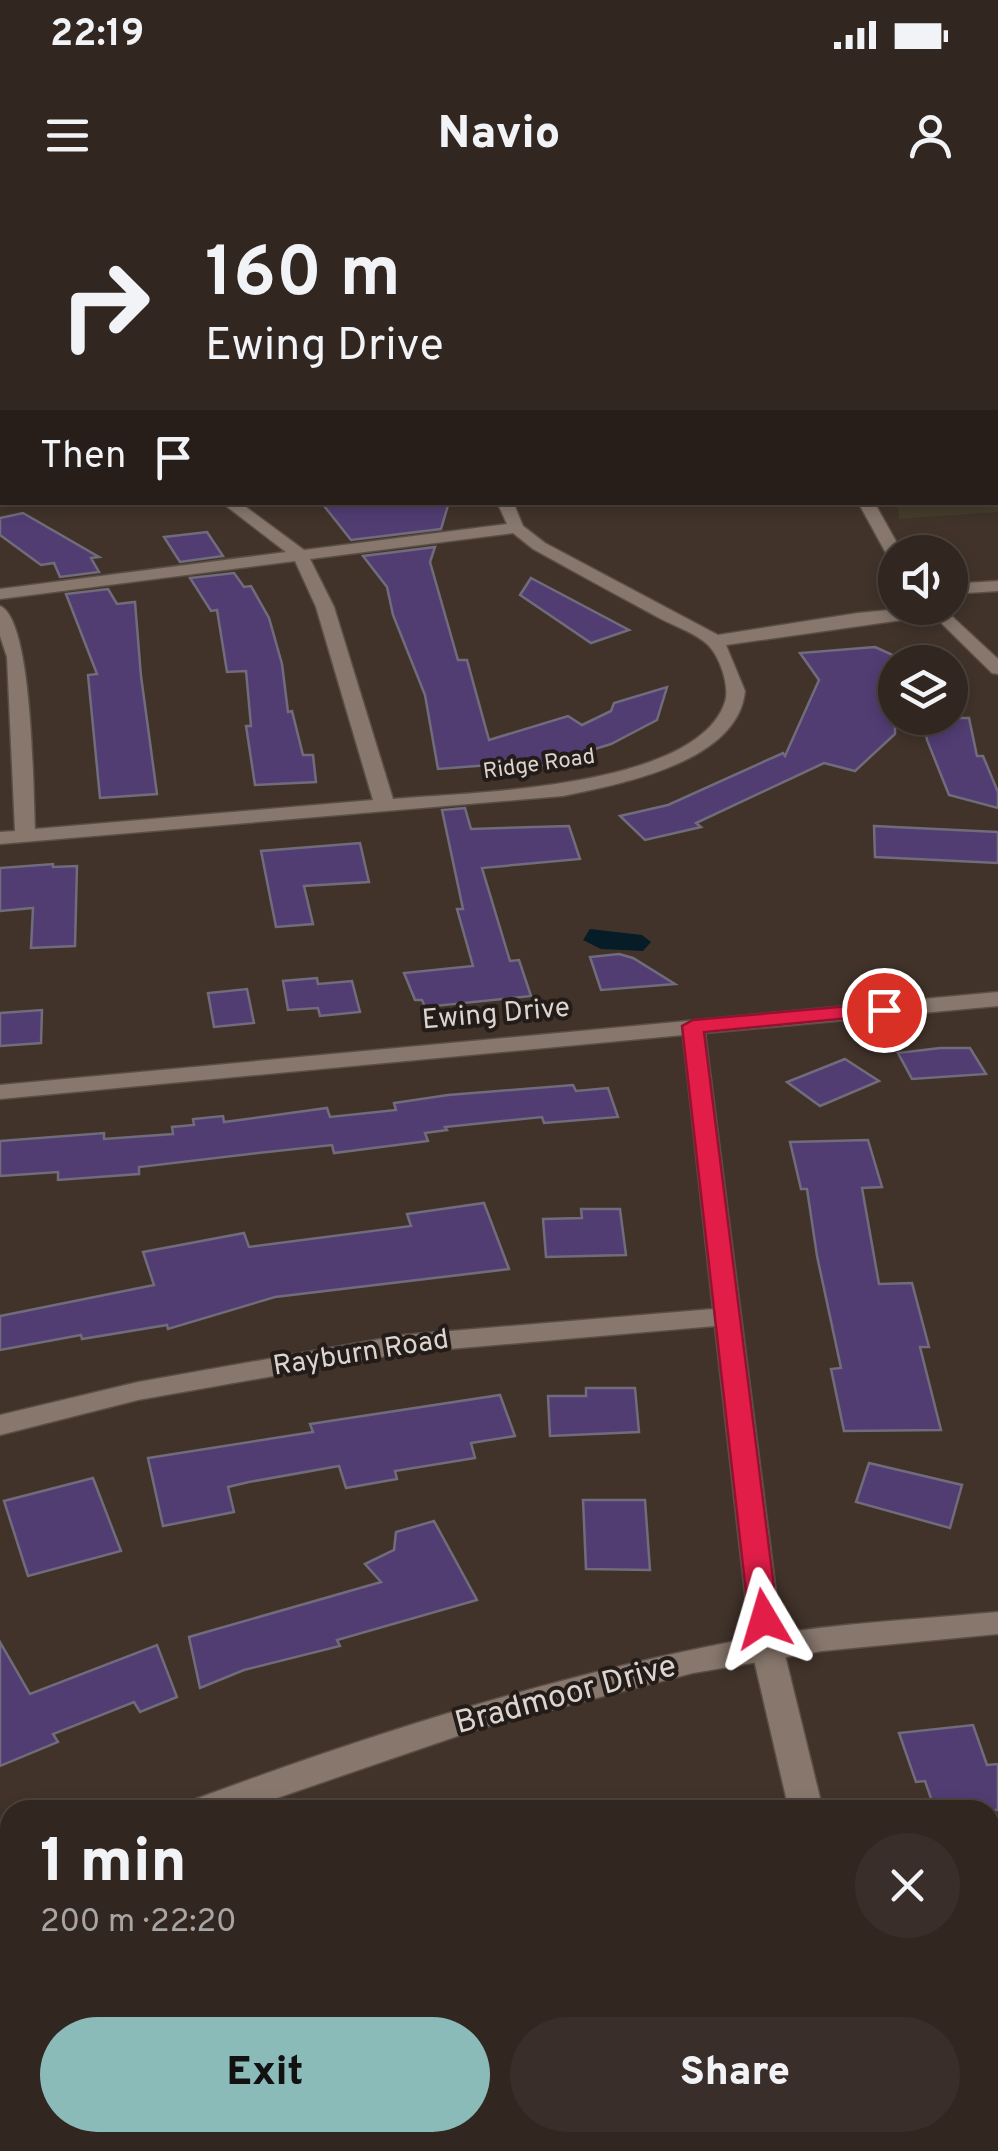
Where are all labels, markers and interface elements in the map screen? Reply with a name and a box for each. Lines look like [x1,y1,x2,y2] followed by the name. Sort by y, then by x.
[50,11,144,60] text: 22:19
[438,107,560,164] text: Navio
[40,108,95,163] icon: menu
[903,108,958,163] icon: person
[205,232,401,321] text: 160 m
[40,240,170,370] icon: right
[205,319,444,376] text: Ewing Drive
[146,430,201,485] icon: arrive
[40,433,126,482] text: Then
[878,535,968,735] map controls
[878,535,968,625] button: sound
[878,645,968,735] button: layers
[481,744,597,786] street label: Ridge Road
[842,968,927,1053] pin
[857,983,912,1038] icon: arrive
[420,991,572,1039] street label: Ewing Drive
[271,1322,451,1386] street label: Rayburn Road
[712,1567,816,1671] position arrow
[451,1647,681,1745] street label: Bradmoor Drive
[40,1827,187,1903] text: 1 min
[855,1833,960,1938] button: close
[40,1903,237,1943] text: 200 m · 22:20
[40,2017,490,2132] button: Exit
[510,2017,960,2132] button: Share

